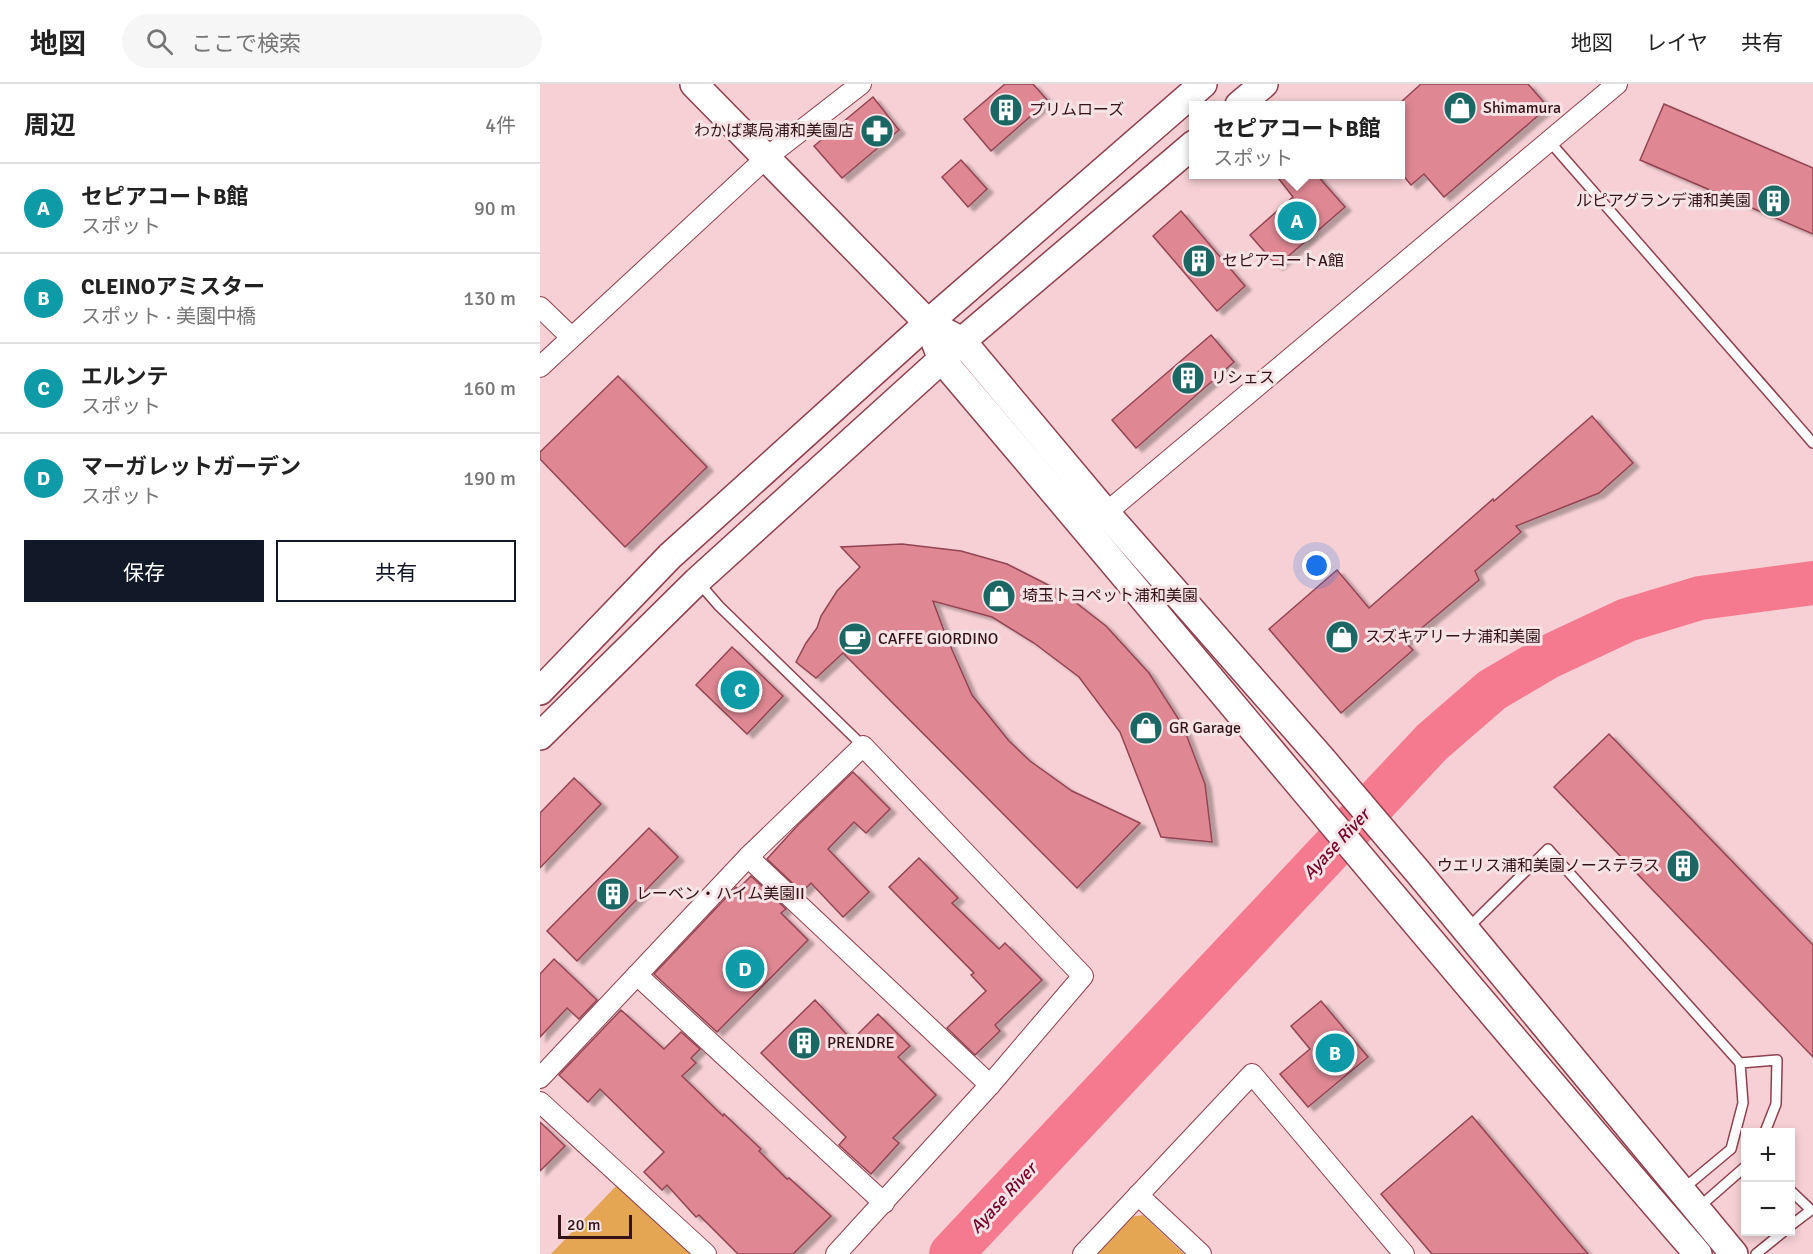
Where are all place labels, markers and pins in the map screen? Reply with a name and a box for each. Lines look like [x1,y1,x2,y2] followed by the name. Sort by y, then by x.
[1442,90,1478,126] shop icon: Shimamura
[988,92,1024,128] building icon: プリムローズ
[1483,98,1561,118] place label: Shimamura
[1029,100,1124,120] place label: プリムローズ
[859,113,895,149] pharmacy icon: わかば薬局浦和美園店
[694,121,854,141] place label: わかば薬局浦和美園店
[1756,183,1792,219] building icon: ルピアグランデ浦和美園
[1576,191,1751,211] place label: ルピアグランデ浦和美園
[1278,198,1317,244] pin: A
[1181,243,1217,279] building icon: セピアコートA館
[1222,251,1344,271] place label: セピアコートA館
[1170,360,1206,396] building icon: リシェス
[1211,368,1275,388] place label: リシェス
[981,578,1017,614] shop icon: 埼玉トヨペット浦和美園
[1022,586,1198,606] place label: 埼玉トヨペット浦和美園
[1324,619,1360,655] shop icon: スズキアリーナ浦和美園
[837,621,873,657] cafe icon: CAFFE GIORDINO
[1365,627,1541,647] place label: スズキアリーナ浦和美園
[878,629,998,649] place label: CAFFE GIORDINO
[720,668,760,712] pin: C
[1128,710,1164,746] shop icon: GR Garage
[1169,718,1241,738] place label: GR Garage
[1665,848,1701,884] building icon: ウエリス浦和美園ノーステラス
[1437,856,1660,876] place label: ウエリス浦和美園ノーステラス
[595,876,631,912] building icon: レーベン・ハイム美園II
[636,884,805,904] place label: レーベン・ハイム美園II
[726,946,764,992] pin: D
[786,1025,822,1061] building icon: PRENDRE
[1316,1030,1354,1076] pin: B
[827,1033,895,1053] place label: PRENDRE

